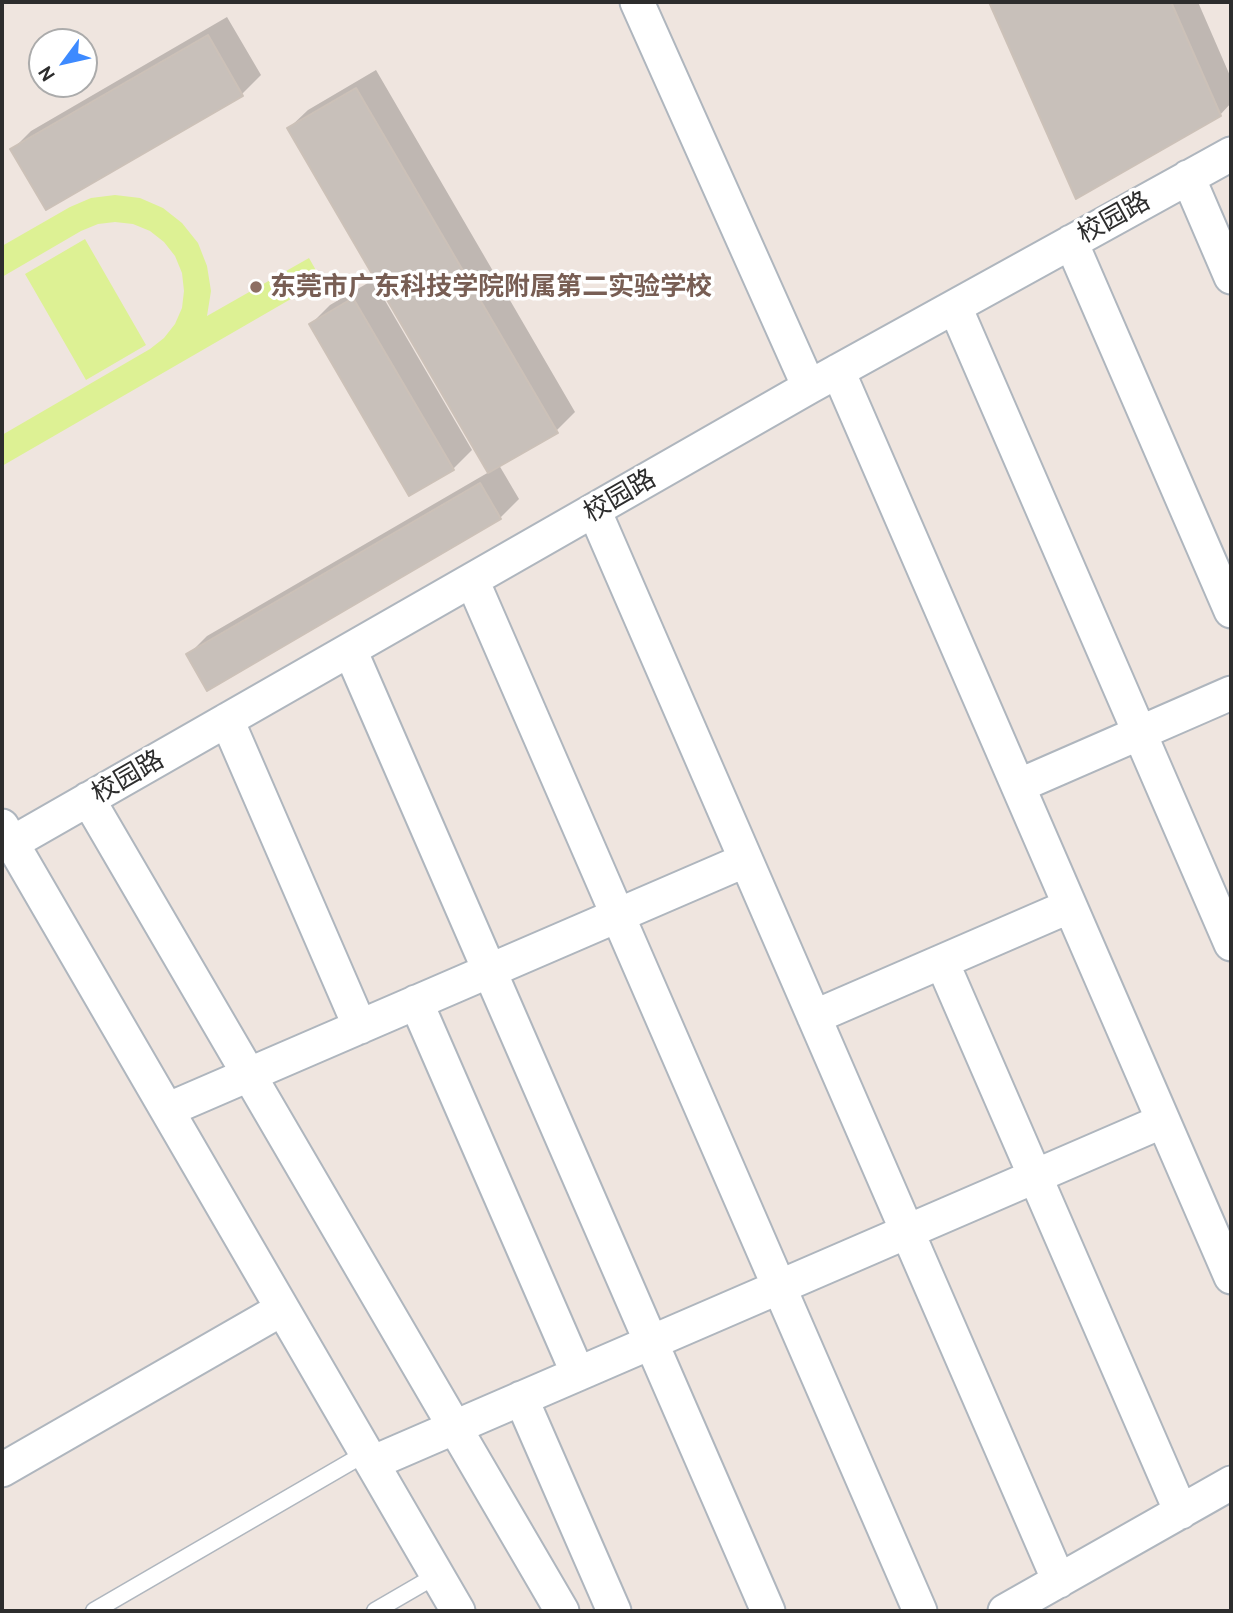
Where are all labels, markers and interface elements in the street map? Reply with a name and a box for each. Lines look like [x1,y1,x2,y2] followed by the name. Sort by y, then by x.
[28,28,98,98] north arrow
[33,62,60,86] text: N
[1072,185,1156,251] street label: 校园路
[270,271,712,303] place label: 东莞市广东科技学院附属第二实验学校
[248,279,264,295] marker: 东莞市广东科技学院附属第二实验学校
[578,463,662,529] street label: 校园路
[86,744,170,810] street label: 校园路

